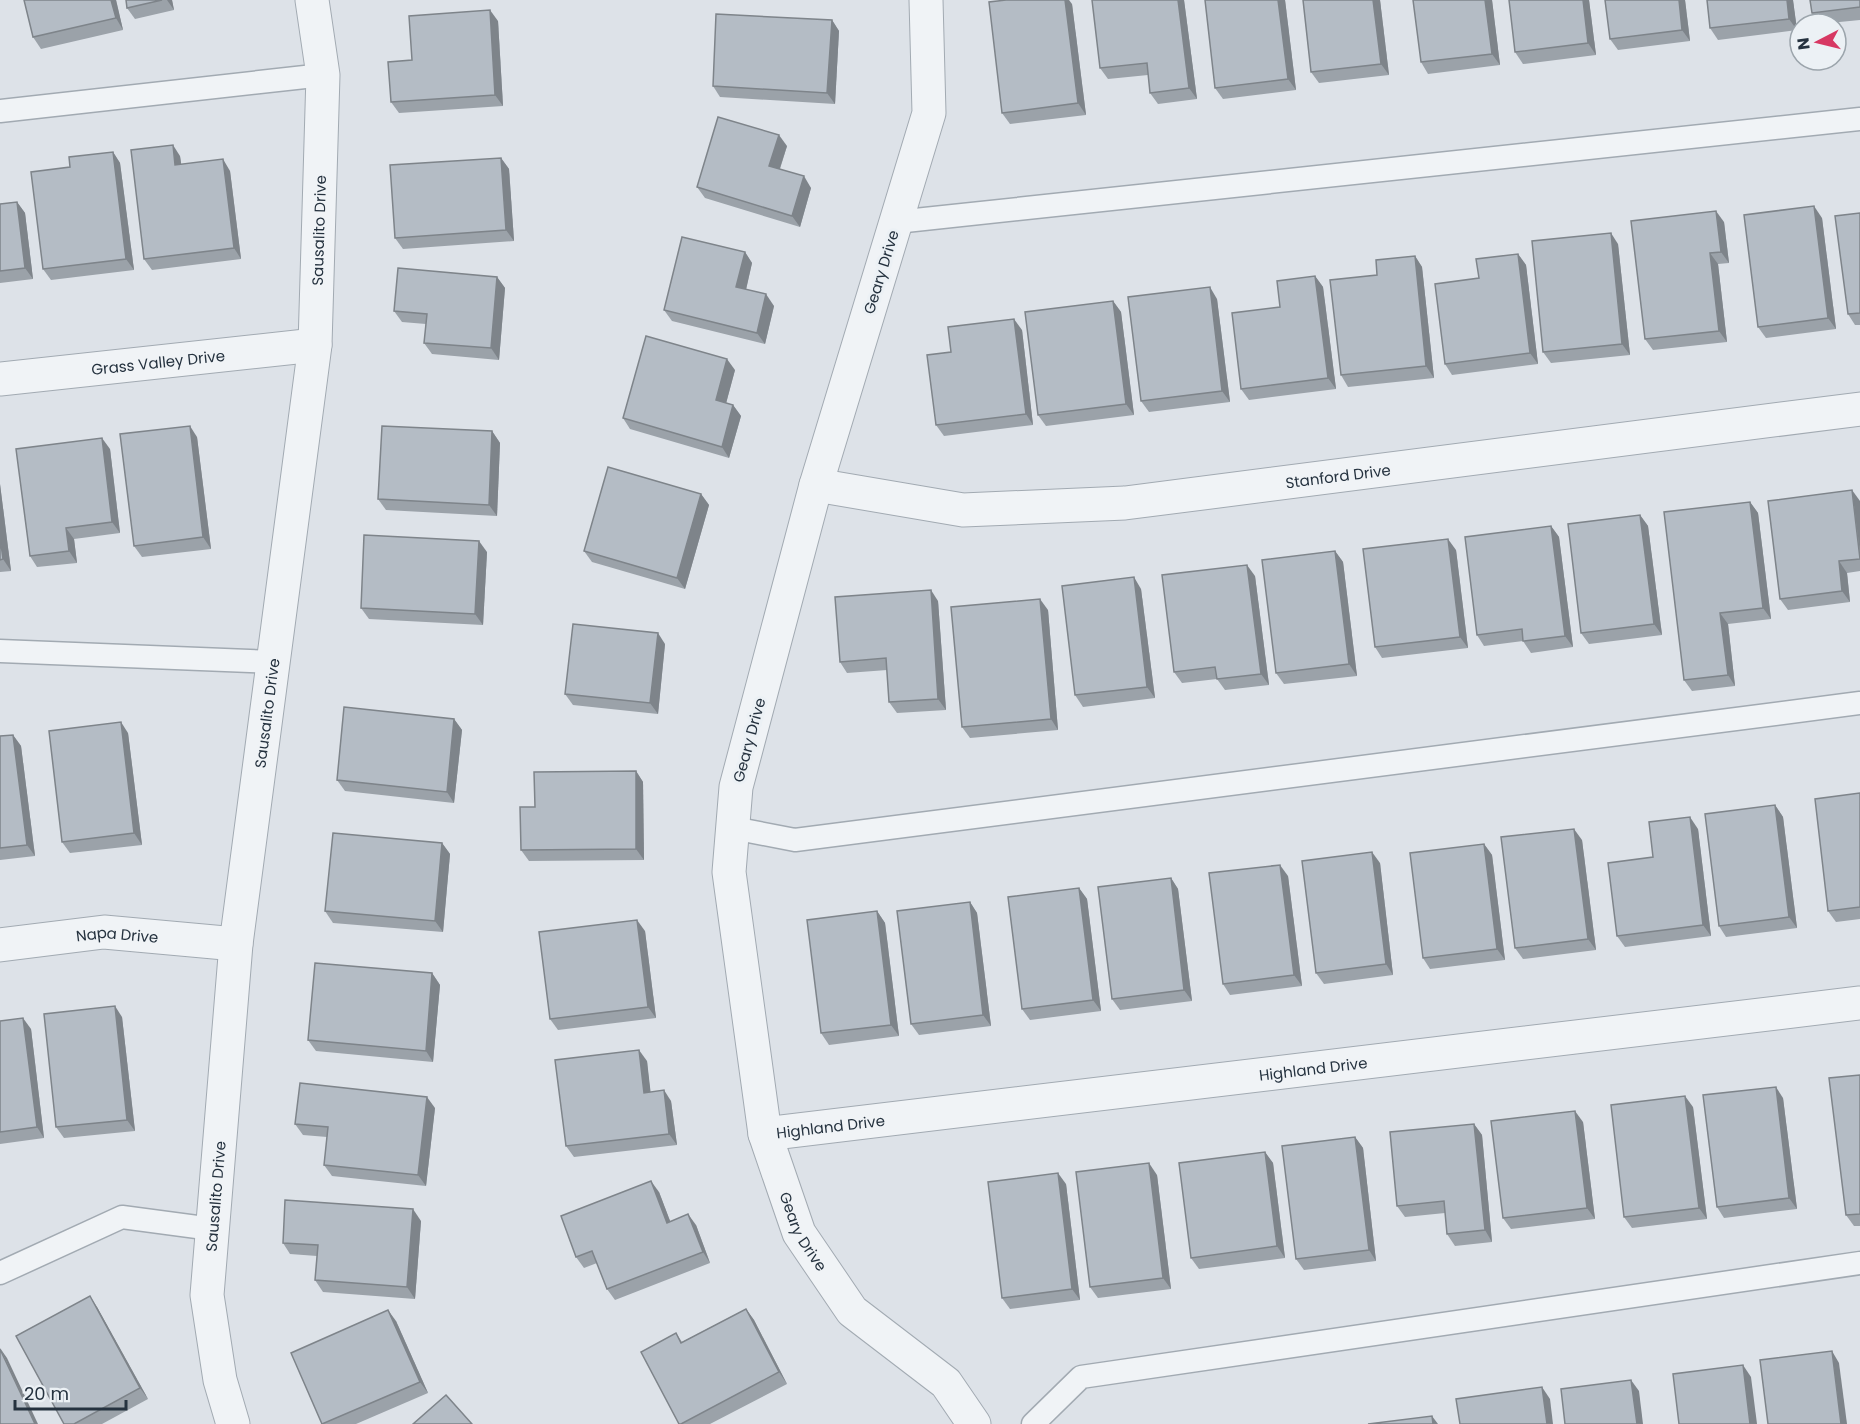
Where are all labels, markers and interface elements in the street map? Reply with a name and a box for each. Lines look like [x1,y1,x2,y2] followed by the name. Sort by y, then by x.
[1788,12,1848,72] north arrow
[1791,36,1816,51] text: N
[306,175,331,286] street label: Sausalito Drive
[858,227,904,317] street label: Geary Drive
[90,344,226,380] street label: Grass Valley Drive
[1284,459,1392,493] street label: Stanford Drive
[249,657,284,769] street label: Sausalito Drive
[728,695,770,785] street label: Geary Drive
[75,921,159,947] street label: Napa Drive
[1258,1052,1369,1085] street label: Highland Drive
[775,1109,886,1143] street label: Highland Drive
[200,1140,230,1252] street label: Sausalito Drive
[775,1189,832,1275] street label: Geary Drive
[15,1373,126,1411] scale bar
[24,1381,69,1406] text: 20 m

